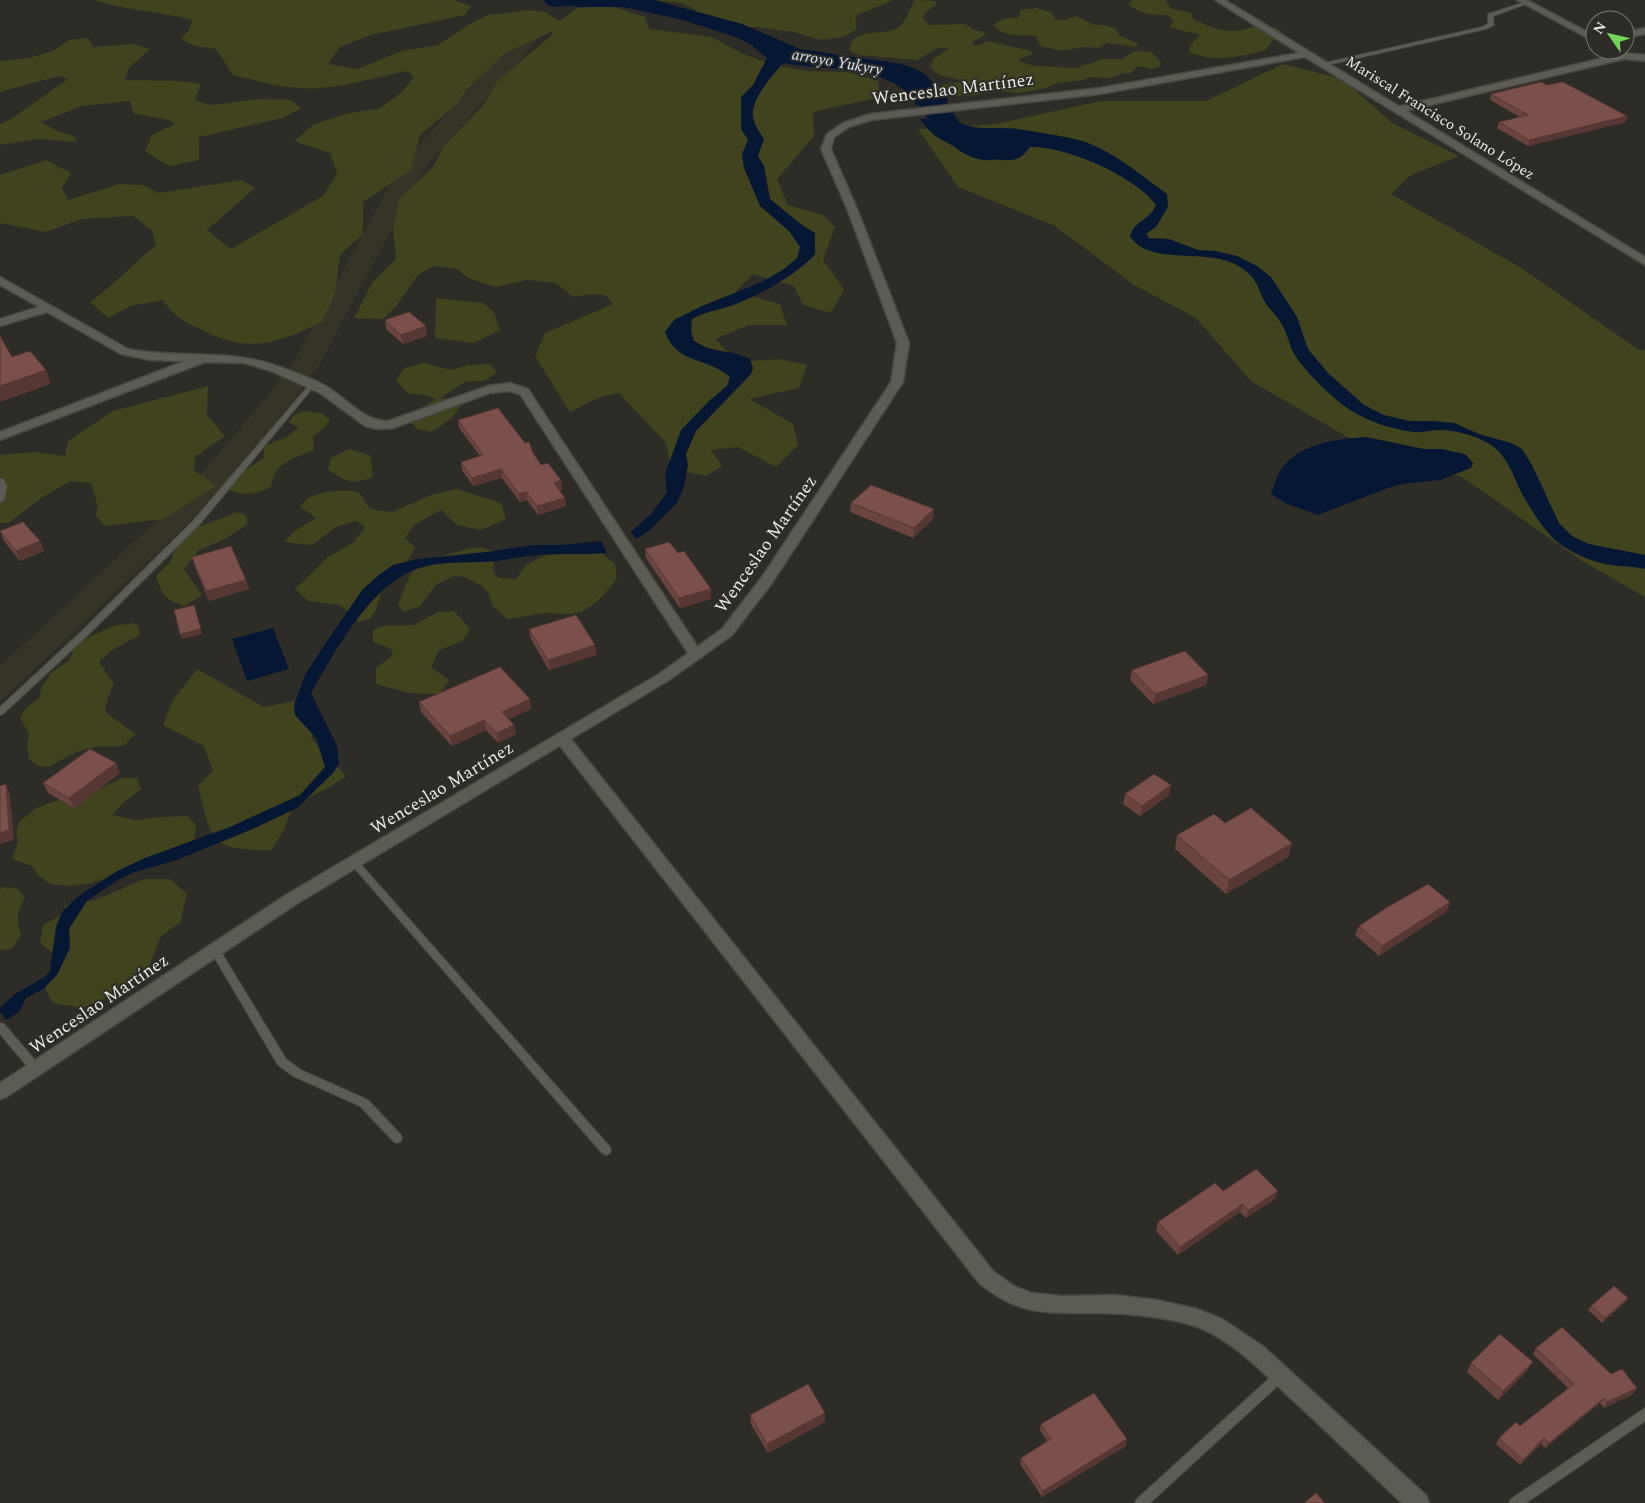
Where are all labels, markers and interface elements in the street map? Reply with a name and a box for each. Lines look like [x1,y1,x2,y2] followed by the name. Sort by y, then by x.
[1585,10,1635,60] north arrow
[1588,17,1612,39] text: N
[790,42,884,82] water label: arroyo Yukyry
[1341,50,1539,186] street label: Mariscal Francisco Solano López
[870,66,1036,112] street label: Wenceslao Martínez
[708,469,824,619] street label: Wenceslao Martínez
[365,734,519,842] street label: Wenceslao Martínez
[24,947,174,1061] street label: Wenceslao Martínez

